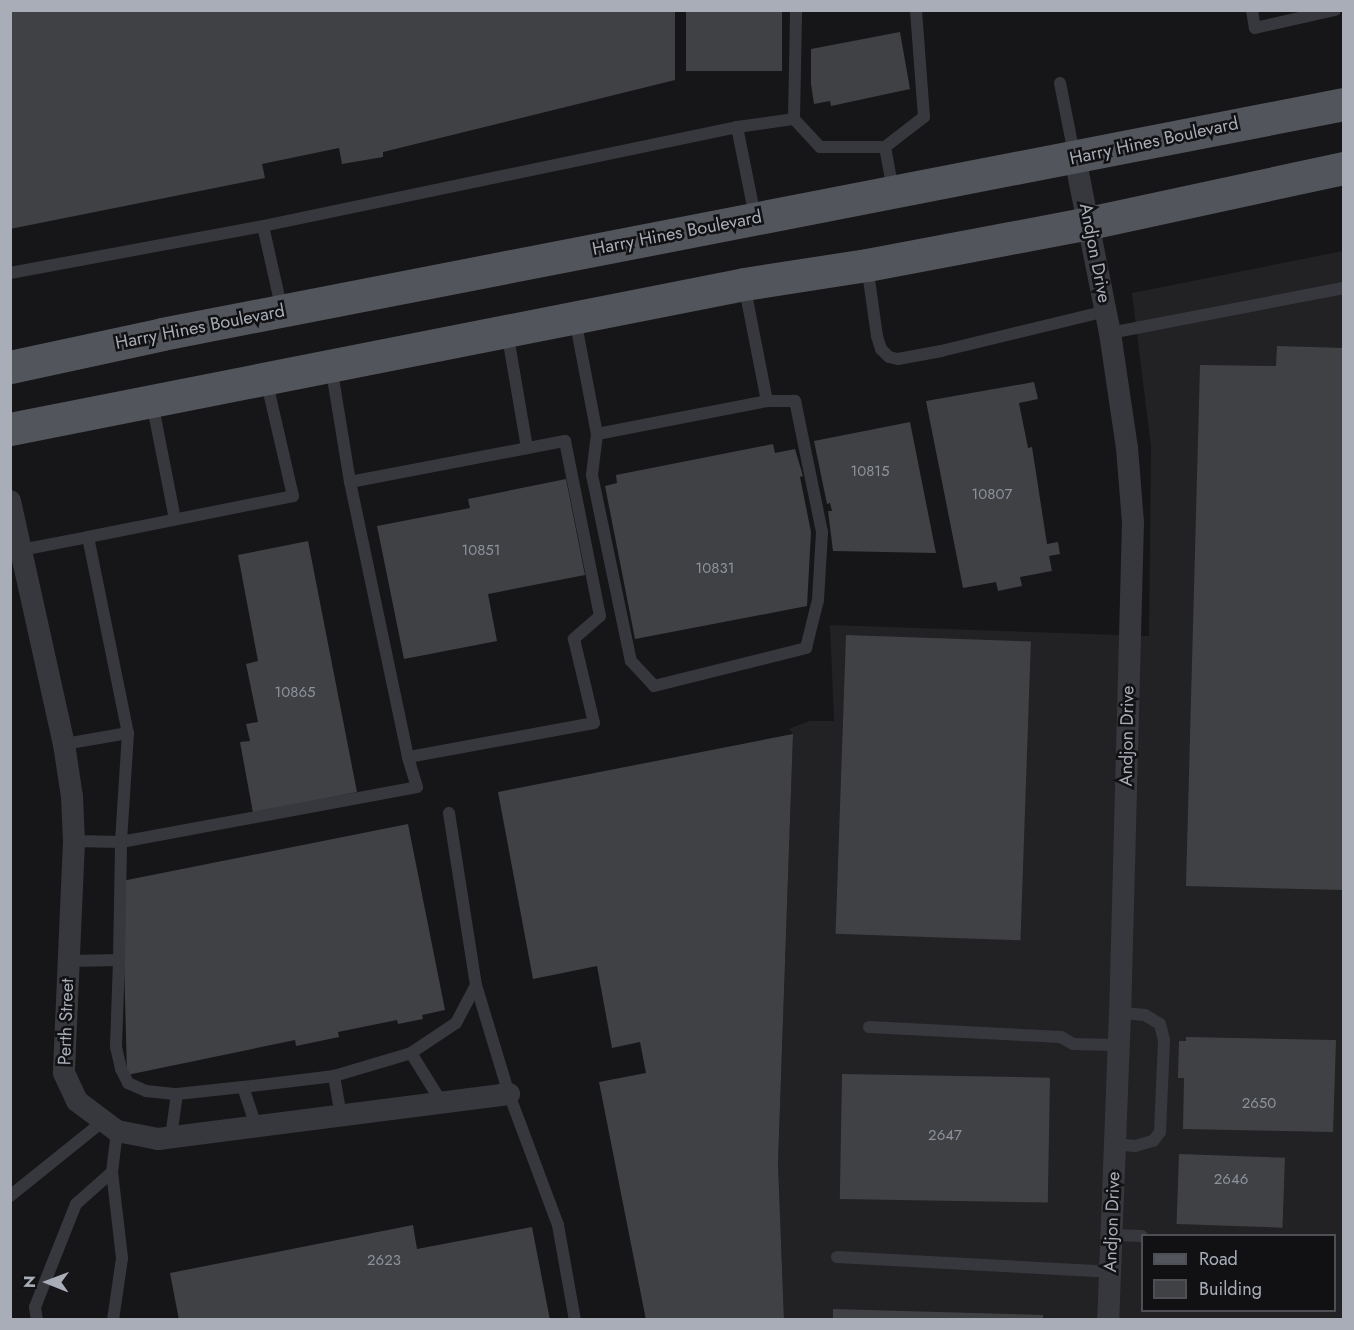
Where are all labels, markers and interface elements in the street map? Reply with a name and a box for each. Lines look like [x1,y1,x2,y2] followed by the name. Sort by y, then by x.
[1068,113,1240,169] street label: Harry Hines Boulevard
[1075,201,1115,305] street label: Andjon Drive
[590,206,764,260] street label: Harry Hines Boulevard
[113,300,287,354] street label: Harry Hines Boulevard
[850,463,890,481] house number: 10815
[972,486,1012,504] house number: 10807
[461,542,501,560] house number: 10851
[696,560,734,578] house number: 10831
[274,684,316,702] house number: 10865
[1115,685,1139,787] street label: Andjon Drive
[54,978,78,1066] street label: Perth Street
[1242,1095,1276,1113] house number: 2650
[928,1127,962,1145] house number: 2647
[1099,1171,1125,1273] street label: Andjon Drive
[1214,1171,1248,1189] house number: 2646
[1141,1234,1336,1312] legend
[1199,1246,1238,1272] text: Road
[18,1252,78,1312] north arrow
[367,1252,401,1270] house number: 2623
[18,1275,41,1288] text: N
[1199,1276,1262,1302] text: Building

